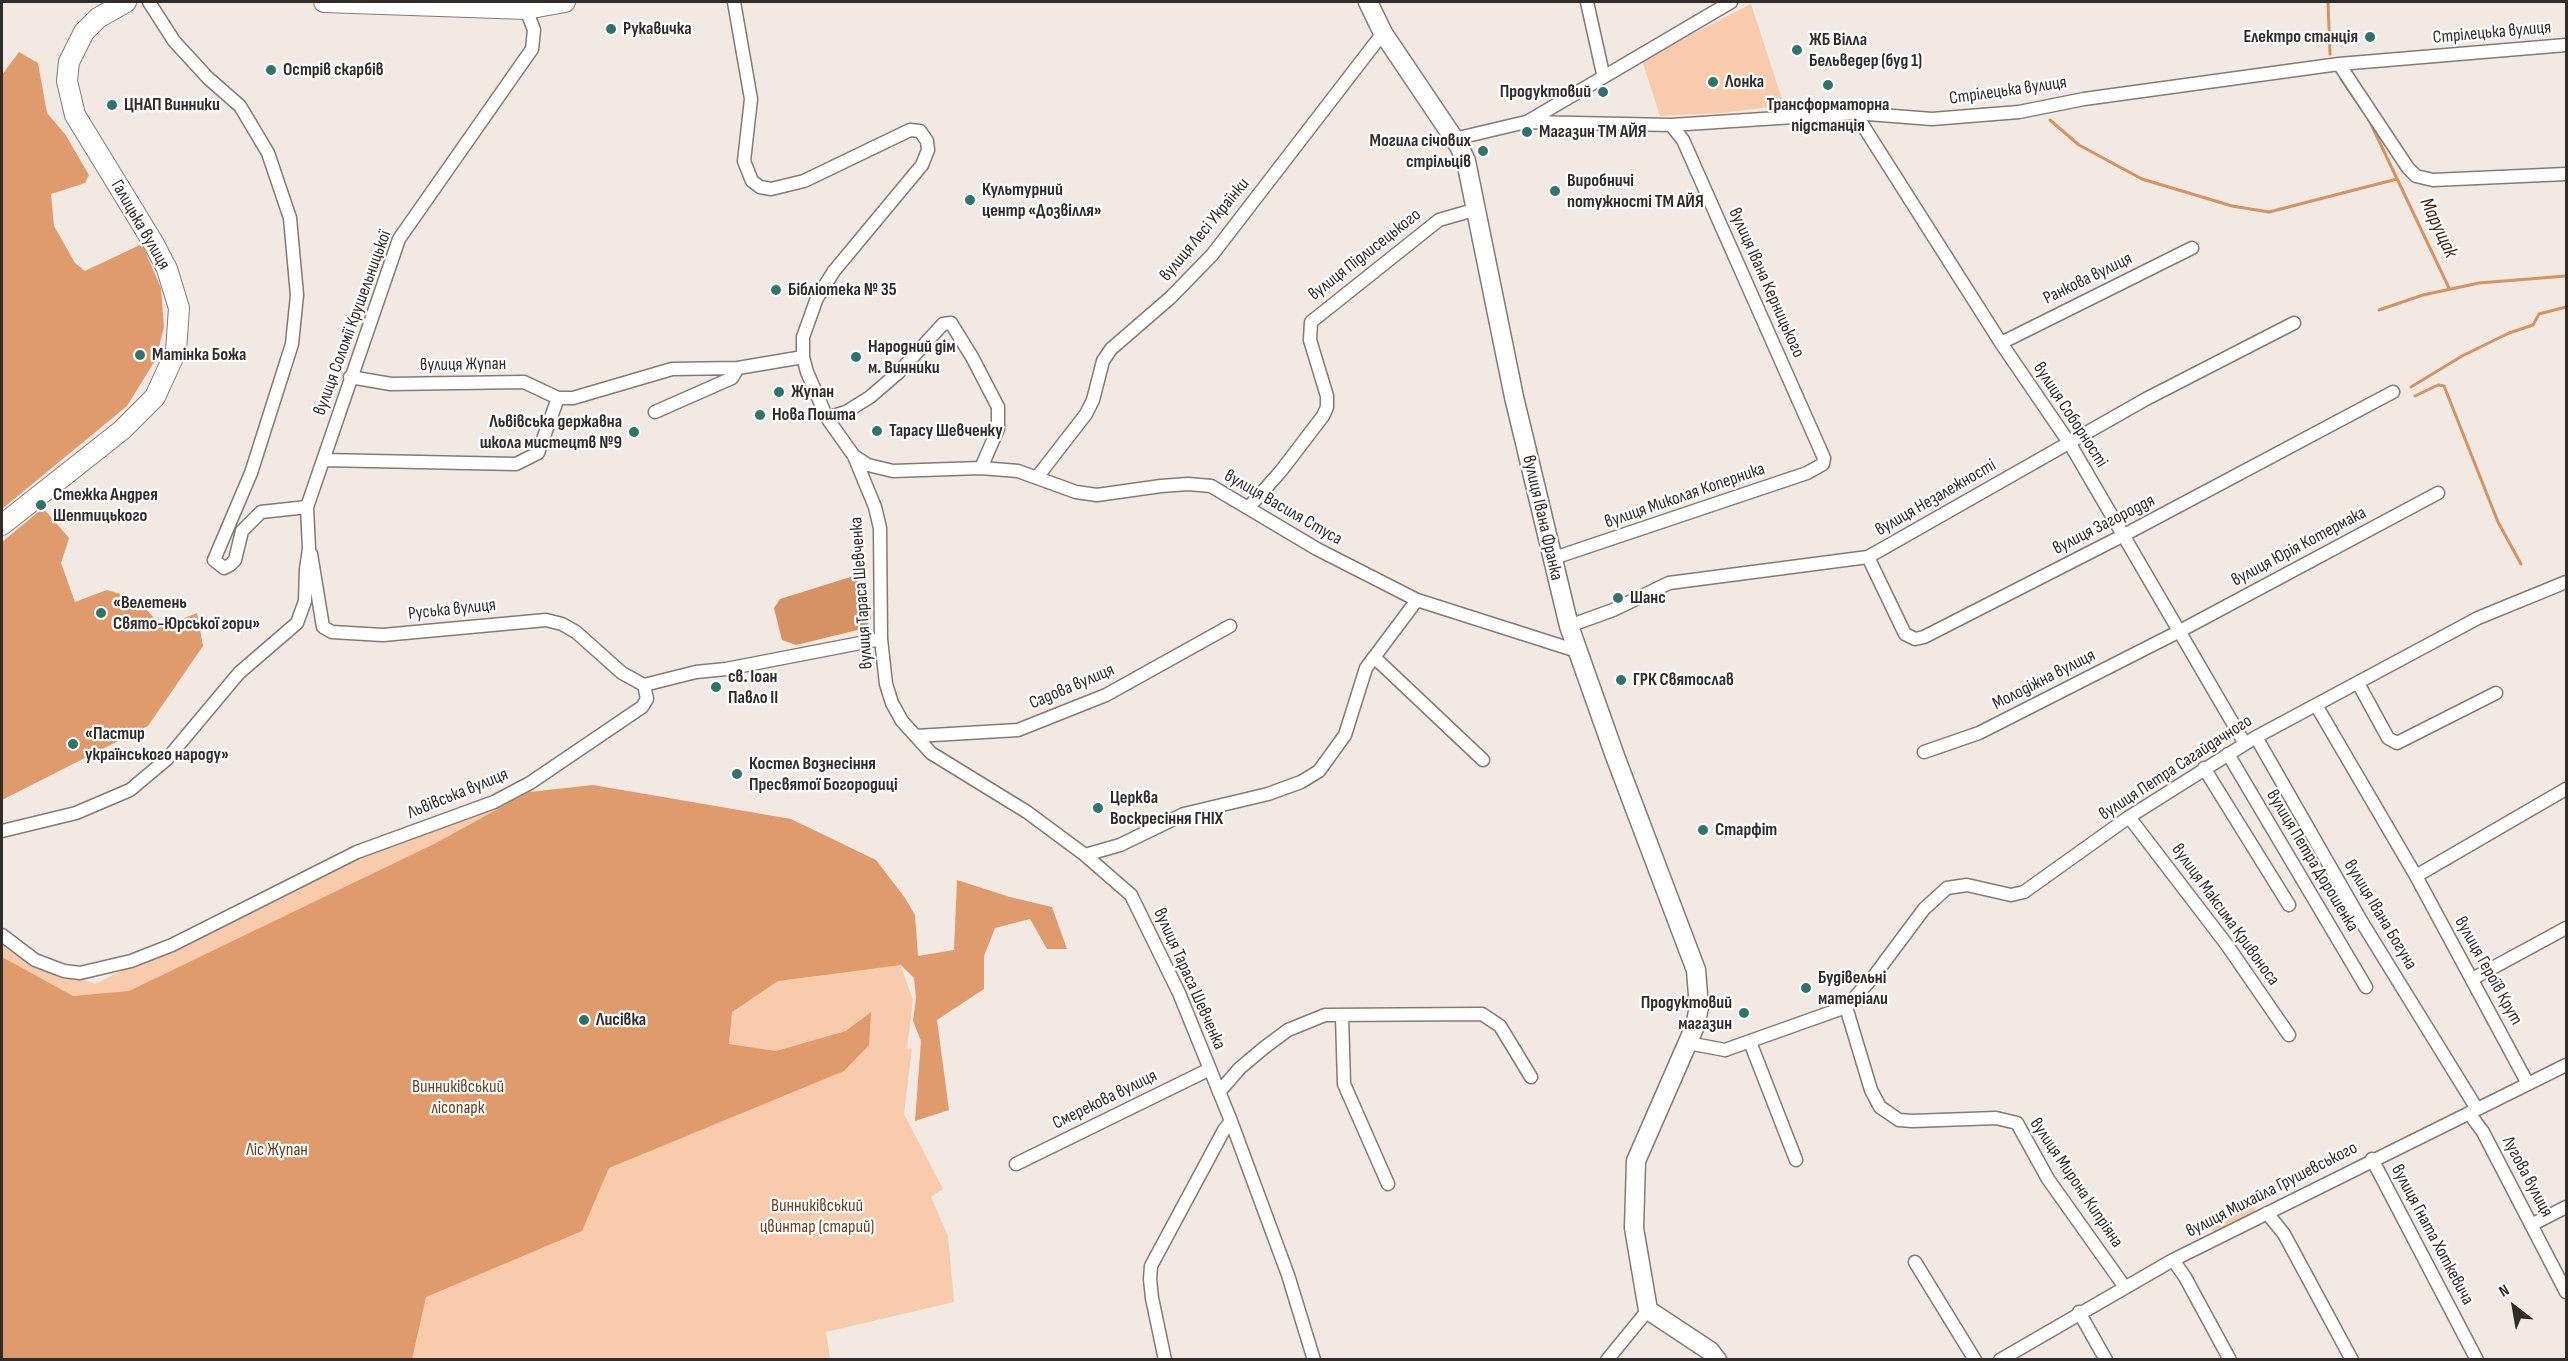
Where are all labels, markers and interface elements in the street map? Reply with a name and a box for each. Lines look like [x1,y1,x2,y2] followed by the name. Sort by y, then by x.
[2432,17,2552,49] street label: Стрілецька вулиця
[623,18,692,40] place label: Рукавичка
[604,22,618,36] marker: Рукавичка
[2243,26,2358,48] place label: Електро станція
[1809,29,1922,72] place label: ЖБ Вілла Бельведер (буд 1)
[2363,30,2377,44] marker: Електро станція
[1790,43,1804,57] marker: ЖБ Вілла Бельведер (буд 1)
[283,59,383,81] place label: Острів скарбів
[264,63,278,77] marker: Острів скарбів
[1725,71,1764,93] place label: Лонка
[1948,72,2068,110] street label: Стрілецька вулиця
[1706,75,1720,89] marker: Лонка
[1821,78,1835,92] marker: Трансформаторна підстанція
[1500,81,1591,103] place label: Продуктовий
[1596,85,1610,99] marker: Продуктовий
[124,94,220,116] place label: ЦНАП Винники
[1767,94,1889,136] place label: Трансформаторна підстанція
[105,98,119,112] marker: ЦНАП Винники
[1539,121,1647,143] place label: Магазин ТМ АЙЯ
[1520,125,1534,139] marker: Магазин ТМ АЙЯ
[1370,130,1471,172] place label: Могила січових стрільців
[1476,144,1490,158] marker: Могила січових стрільців
[1567,170,1704,213] place label: Виробничі потужності ТМ АЙЯ
[1156,174,1254,286] street label: вулиця Лесі Українки
[106,176,174,274] street label: Галицька вулиця
[982,179,1102,222] place label: Культурний центр «Дозвілля»
[1548,184,1562,198] marker: Виробничі потужності ТМ АЙЯ
[963,193,977,207] marker: Культурний центр «Дозвілля»
[2414,194,2462,262] water label: Марущак
[1305,204,1425,306] street label: вулиця Підлисецького
[1723,205,1809,361] street label: вулиця Івана Керницького
[309,228,397,418] street label: вулиця Соломії Крушельницької
[2040,248,2136,310] street label: Ранкова вулиця
[788,279,897,301] place label: Бібліотека № 35
[769,283,783,297] marker: Бібліотека № 35
[868,336,956,378] place label: Народний дім м. Винники
[152,344,246,366] place label: Матінка Божа
[133,348,147,362] marker: Матінка Божа
[849,350,863,364] marker: Народний дім м. Винники
[420,353,506,377] street label: вулиця Жупан
[2028,358,2112,472] street label: вулиця Соборності
[791,381,834,403] place label: Жупан
[772,385,786,399] marker: Жупан
[772,404,856,426] place label: Нова Пошта
[753,408,767,422] marker: Нова Пошта
[480,411,622,454] place label: Львівська державна школа мистецтв №9
[889,420,1003,442] place label: Тарасу Шевченку
[870,424,884,438] marker: Тарасу Шевченку
[627,425,641,439] marker: Львівська державна школа мистецтв №9
[1517,453,1567,583] street label: вулиця Івана Франка
[1872,455,2000,541] street label: вулиця Незалежності
[1602,458,1768,534] street label: вулиця Миколая Коперника
[1220,466,1346,550] street label: вулиця Василя Стуса
[53,484,158,526] place label: Стежка Андрея Шептицького
[2049,490,2159,560] street label: вулиця Загороддя
[34,498,48,512] marker: Стежка Андрея Шептицького
[2228,502,2370,592] street label: вулиця Юрія Котермака
[846,516,878,670] street label: вулиця Тараса Шевченка
[1630,587,1666,609] place label: Шанс
[1611,591,1625,605] marker: Шанс
[113,592,260,634] place label: «Велетень Свято-Юрської гори»
[407,595,497,625] street label: Руська вулиця
[94,606,108,620] marker: «Велетень Свято-Юрської гори»
[1989,645,2099,715] street label: Молодіжна вулиця
[1026,659,1118,715] street label: Садова вулиця
[728,666,778,708] place label: св. Іоан Павло ІІ
[1633,669,1734,691] place label: ГРК Святослав
[1614,673,1628,687] marker: ГРК Святослав
[709,680,723,694] marker: св. Іоан Павло ІІ
[2096,710,2256,826] street label: вулиця Петра Сагайдачного
[85,723,229,766] place label: «Пастир українського народу»
[66,737,80,751] marker: «Пастир українського народу»
[749,753,898,795] place label: Костел Вознесіння Пресвятої Богородиці
[405,764,511,824] street label: Львівська вулиця
[730,767,744,781] marker: Костел Вознесіння Пресвятої Богородиці
[2261,786,2363,936] street label: вулиця Петра Дорошенка
[1110,787,1223,830] place label: Церква Воскресіння ГНІХ
[1091,801,1105,815] marker: Церква Воскресіння ГНІХ
[1715,819,1777,841] place label: Старфіт
[1696,823,1710,837] marker: Старфіт
[2166,840,2284,990] street label: вулиця Максима Кривоноса
[2339,856,2421,974] street label: вулиця Івана Богуна
[1148,905,1230,1053] street label: вулиця Тараса Шевченка
[2449,913,2527,1029] street label: вулиця Героїв Крут
[1818,967,1888,1010] place label: Будівельні матеріали
[1799,981,1813,995] marker: Будівельні матеріали
[1641,992,1732,1034] place label: Продуктовий магазин
[1737,1006,1751,1020] marker: Продуктовий магазин
[596,1009,646,1031] place label: Лисівка
[577,1013,591,1027] marker: Лисівка
[1049,1065,1161,1135] street label: Смерекова вулиця
[412,1076,504,1118] park label: Винниківський лісопарк
[2025,1114,2127,1252] street label: вулиця Мирона Кипріяна
[2497,1133,2557,1221] street label: Лугова вулиця
[2183,1137,2361,1243] street label: вулиця Михайла Грушевського
[246,1139,308,1161] park label: Ліс Жупан
[2386,1161,2478,1309] street label: вулиця Гната Хоткевича
[760,1195,874,1238] park label: Винниківський цвинтар (старий)
[2484,1277,2544,1337] north arrow
[2496,1281,2513,1301] text: N

